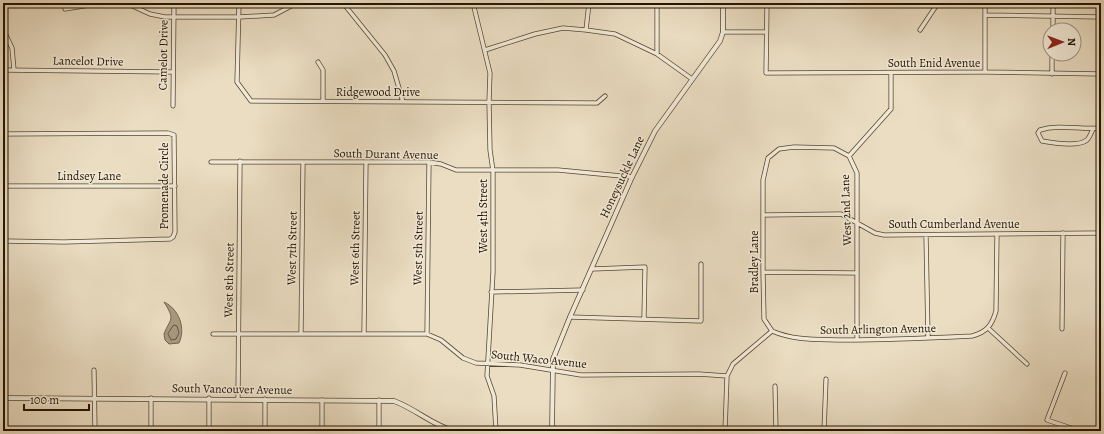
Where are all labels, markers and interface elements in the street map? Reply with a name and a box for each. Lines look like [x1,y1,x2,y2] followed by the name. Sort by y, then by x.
[154,20,172,90] street label: Camelot Drive
[1042,22,1082,62] north arrow
[1064,38,1079,46] text: N
[53,52,123,70] street label: Lancelot Drive
[888,55,980,71] street label: South Enid Avenue
[336,84,420,100] street label: Ridgewood Drive
[596,133,648,221] street label: Honeysuckle Lane
[156,142,172,230] street label: Promenade Circle
[333,145,439,163] street label: South Durant Avenue
[57,168,121,184] street label: Lindsey Lane
[837,174,855,247] street label: West 2nd Lane
[475,179,491,254] street label: West 4th Street
[283,211,301,286] street label: West 7th Street
[346,211,364,286] street label: West 6th Street
[409,211,427,286] street label: West 5th Street
[888,216,1020,232] street label: South Cumberland Avenue
[746,230,762,294] street label: Bradley Lane
[220,242,238,319] street label: West 8th Street
[820,320,936,338] street label: South Arlington Avenue
[490,346,588,372] street label: South Waco Avenue
[172,380,292,398] street label: South Vancouver Avenue
[24,386,89,412] scale bar
[30,392,59,408] text: 100 m

